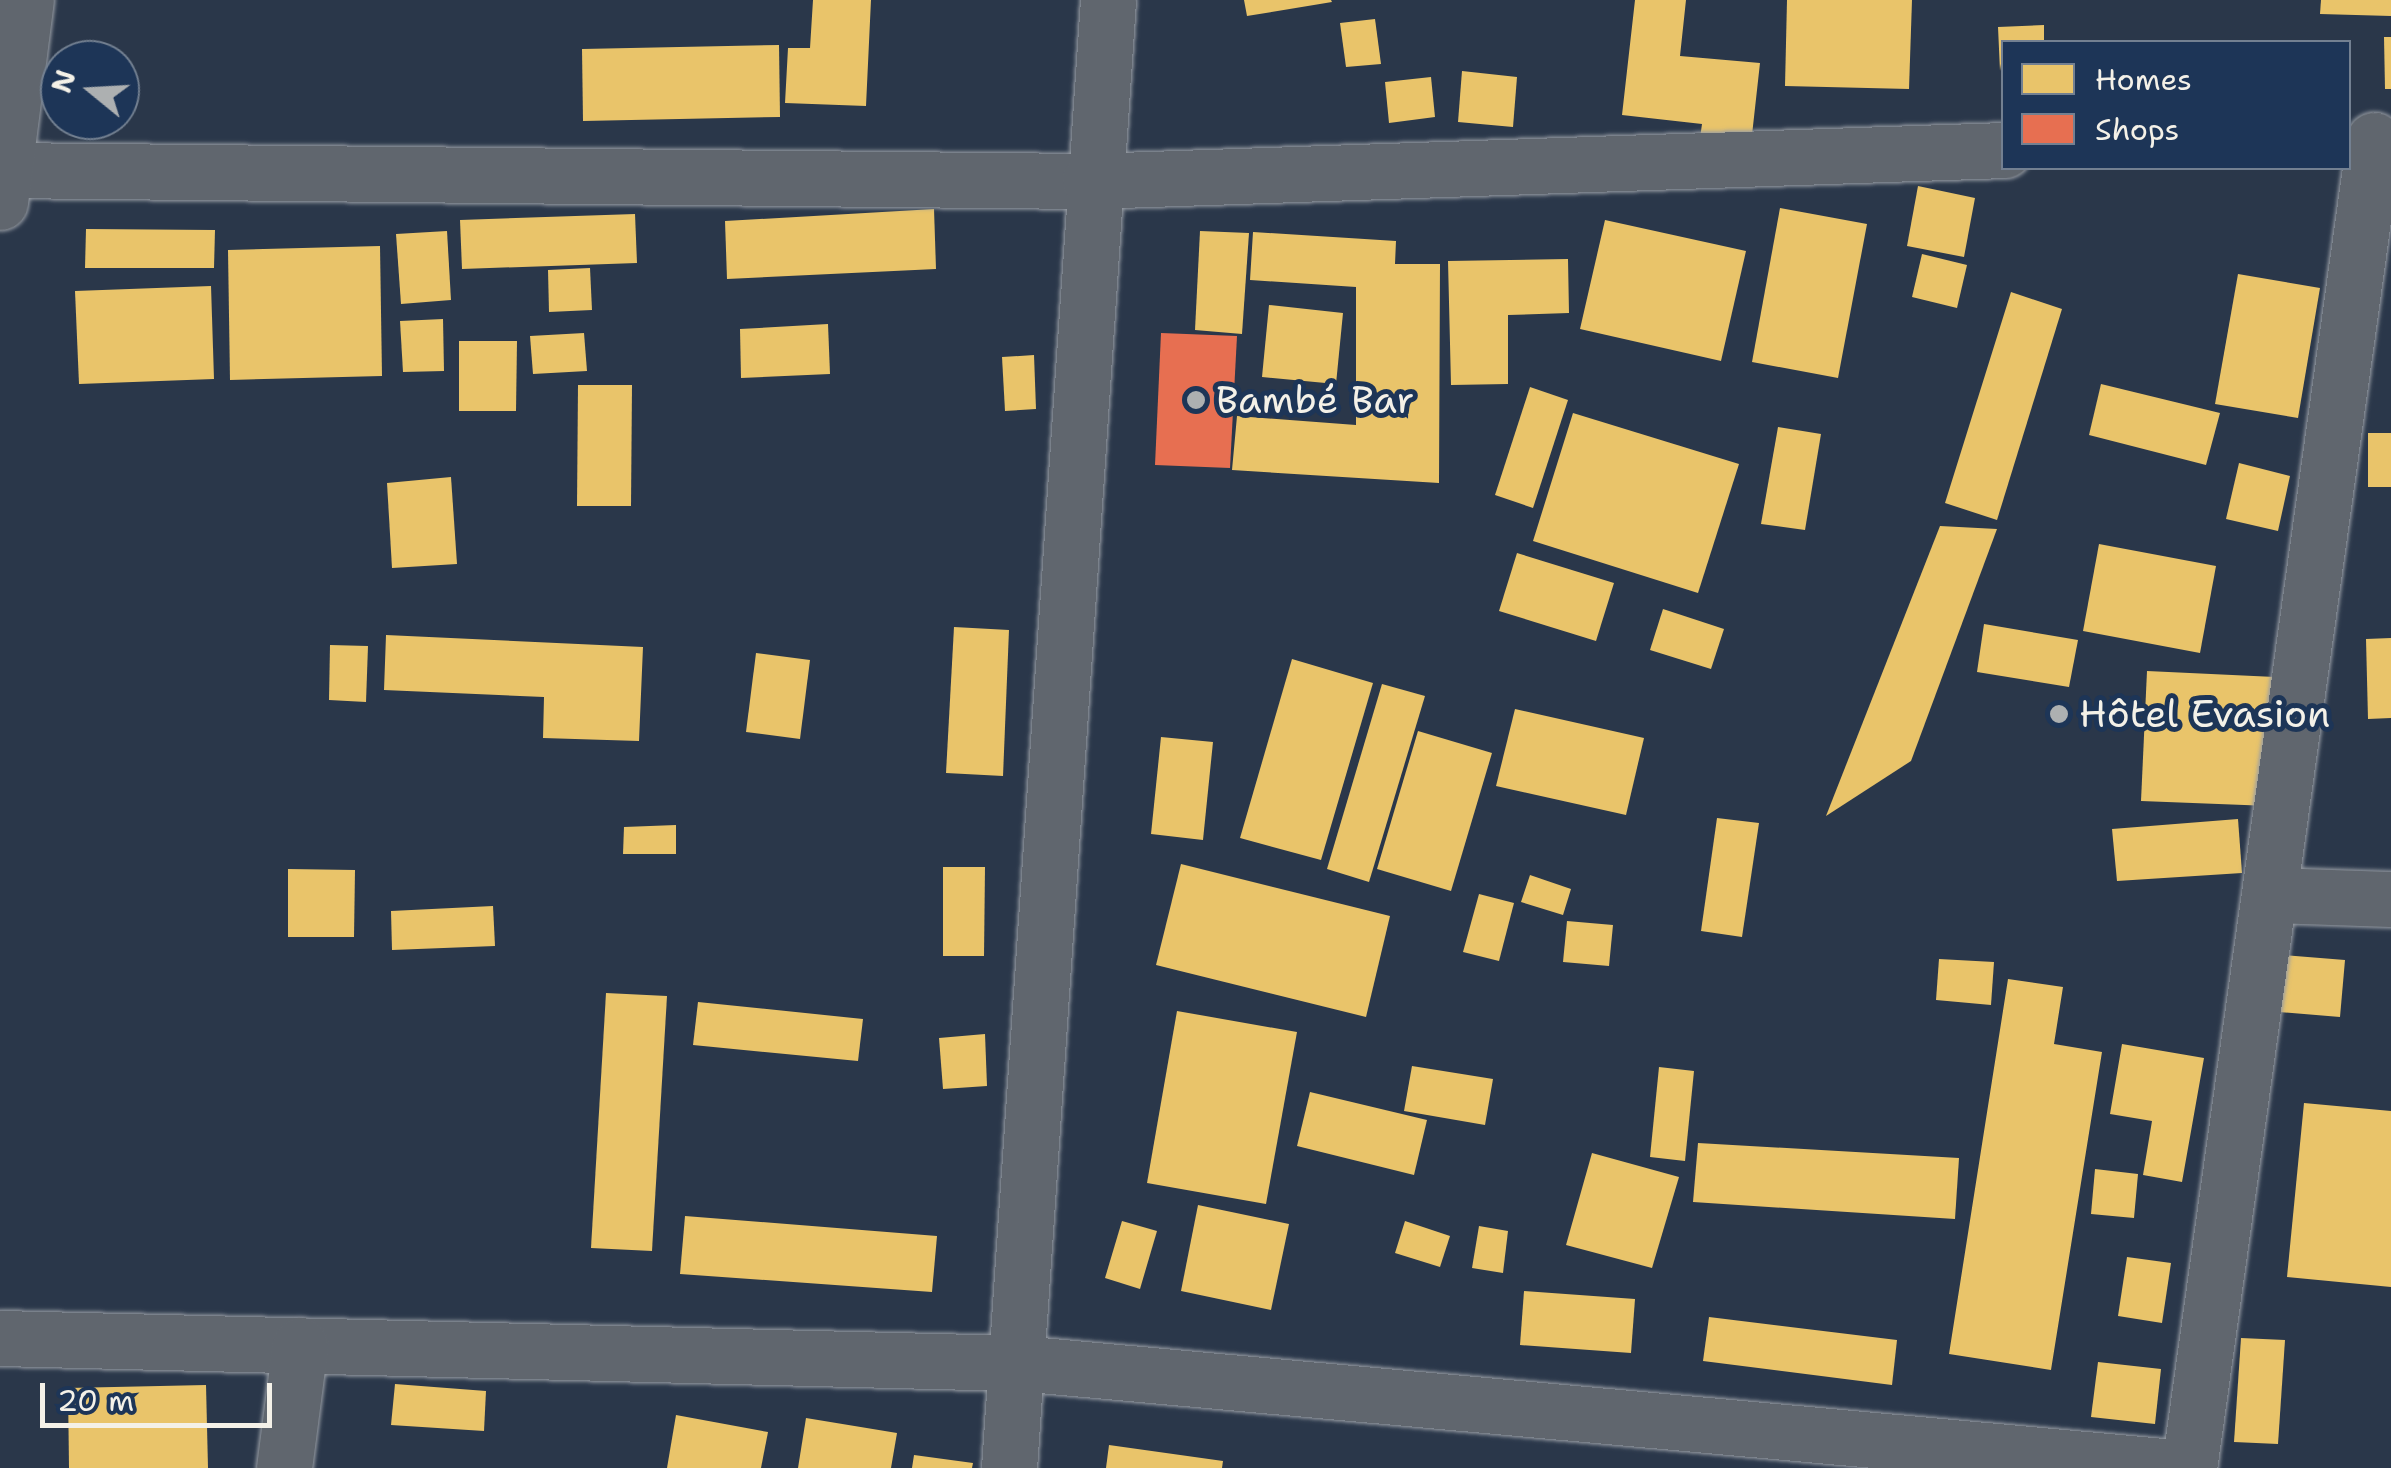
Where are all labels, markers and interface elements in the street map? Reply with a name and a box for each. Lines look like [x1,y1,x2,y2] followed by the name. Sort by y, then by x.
[40,40,140,140] north arrow
[2001,40,2351,170] legend
[2095,59,2192,100] text: Homes
[42,65,85,98] text: N
[2095,109,2179,150] text: Shops
[1216,377,1414,423] place label: Bambé Bar
[1185,389,1207,411] marker: Bambé Bar
[2079,691,2330,737] place label: Hôtel Evasion
[2048,703,2070,725] marker: Hôtel Evasion
[45,1363,278,1425] scale bar
[57,1380,134,1421] text: 20 m

